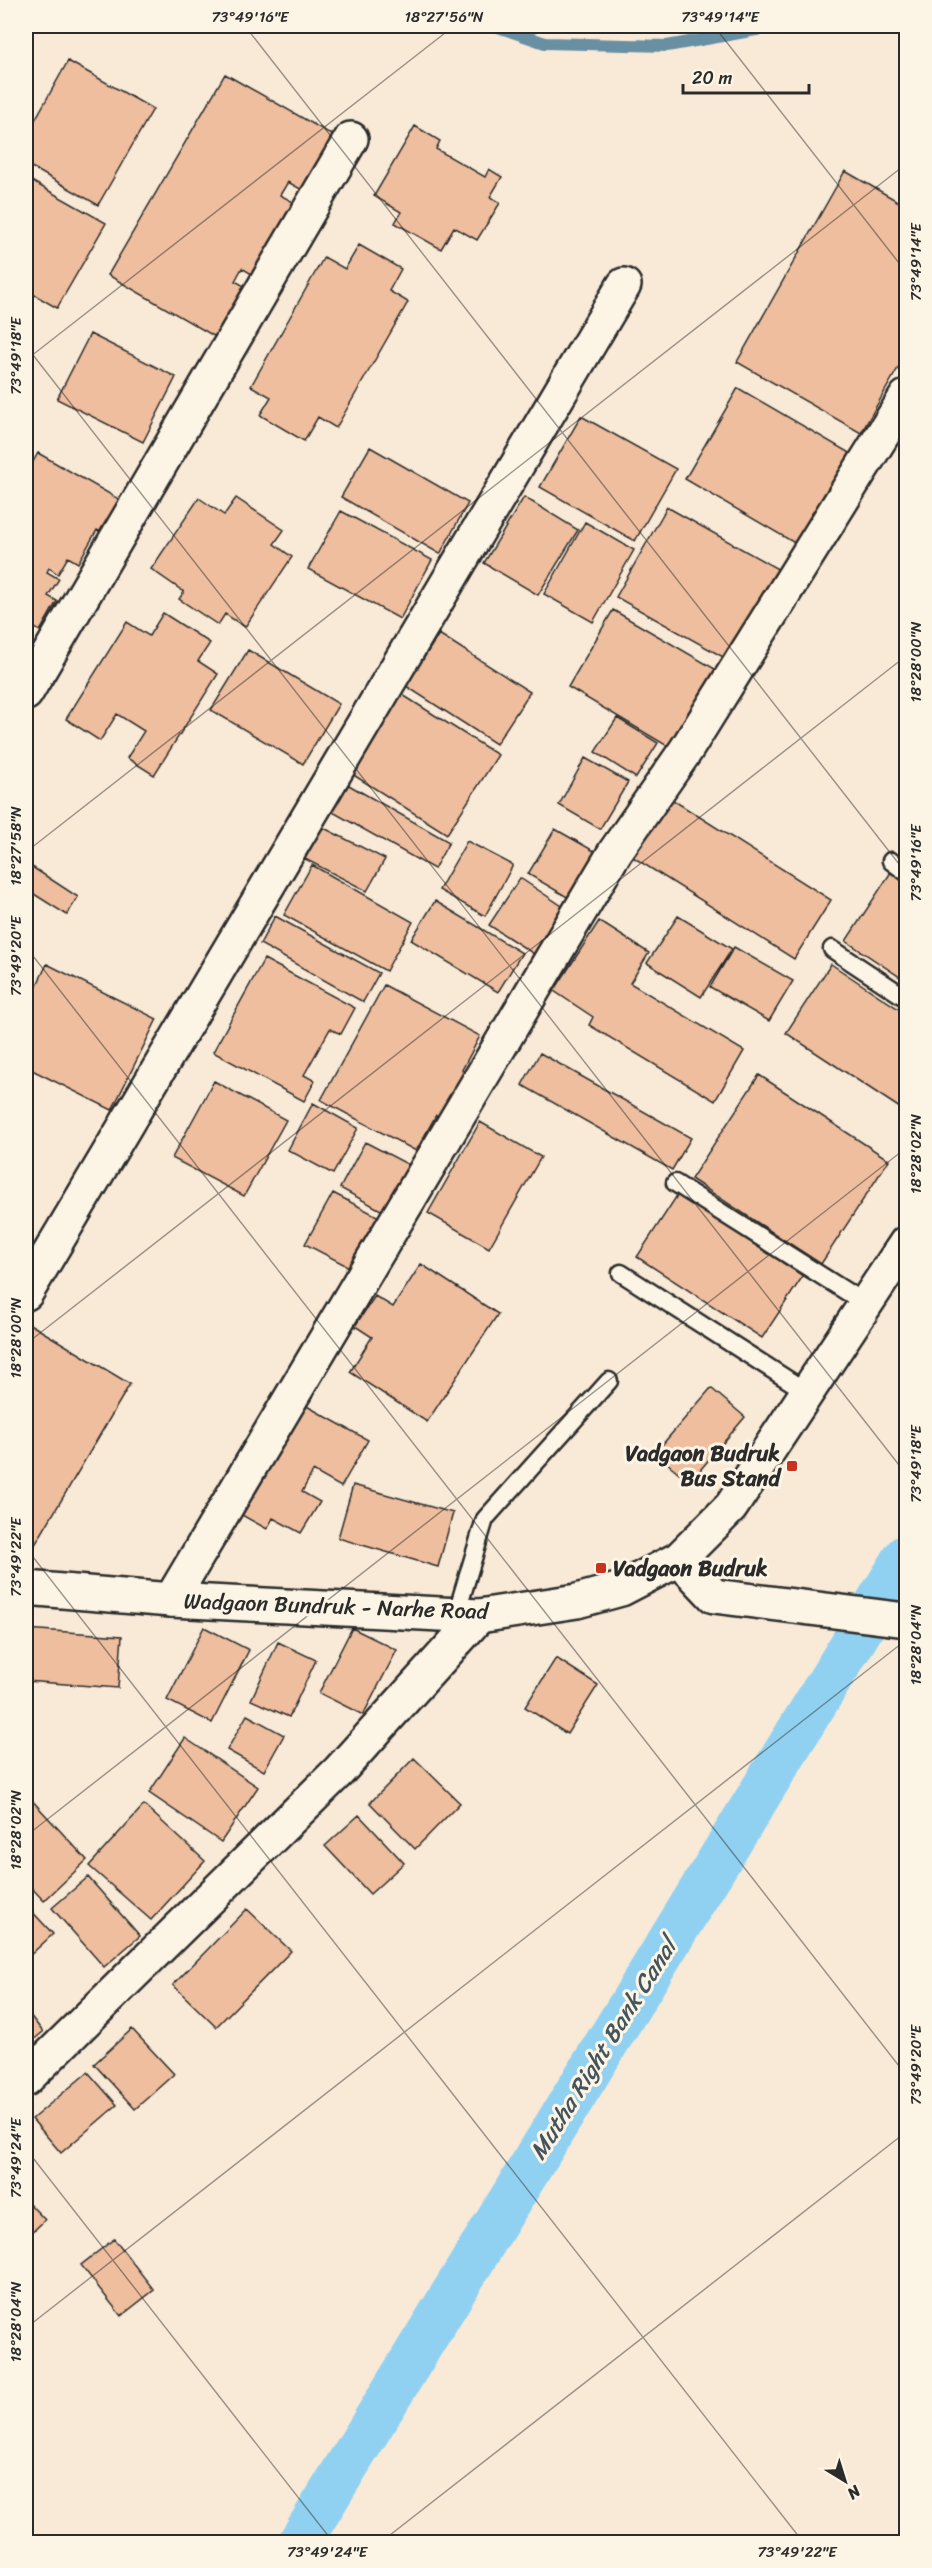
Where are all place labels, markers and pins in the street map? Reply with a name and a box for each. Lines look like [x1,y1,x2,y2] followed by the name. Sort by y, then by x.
[625,1434,782,1498] place label: Vadgaon Budruk Bus Stand
[785,1459,799,1473] marker: Vadgaon Budruk Bus Stand
[613,1549,768,1588] place label: Vadgaon Budruk
[594,1561,608,1575] marker: Vadgaon Budruk

